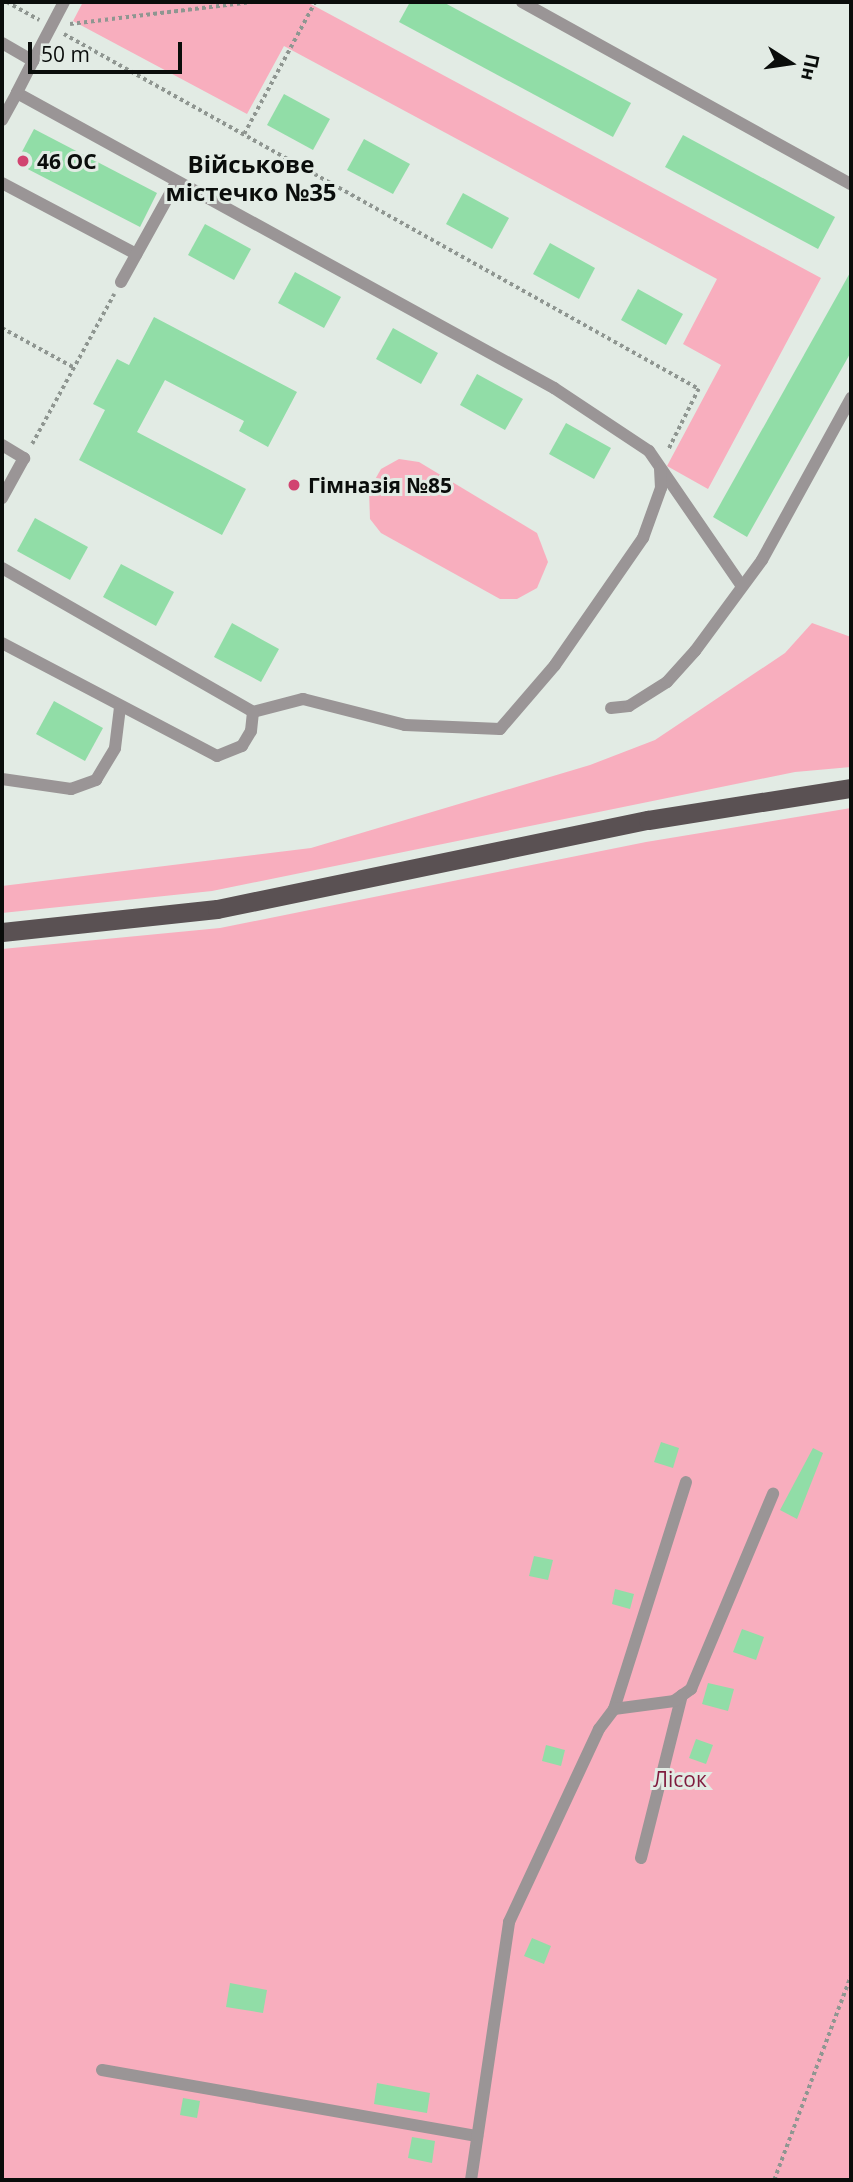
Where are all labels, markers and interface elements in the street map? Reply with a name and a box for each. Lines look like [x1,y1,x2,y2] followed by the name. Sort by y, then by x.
[32,28,186,72] scale bar
[755,28,825,98] north arrow
[41,40,90,68] text: 50 m
[795,52,826,83] text: Пн
[37,148,97,174] place label: 46 ОС
[165,150,337,206] district label: Військове містечко №35
[15,153,31,169] marker: 46 ОС
[308,472,452,498] place label: Гімназія №85
[286,477,302,493] marker: Гімназія №85
[653,1766,707,1792] park label: Лісок

